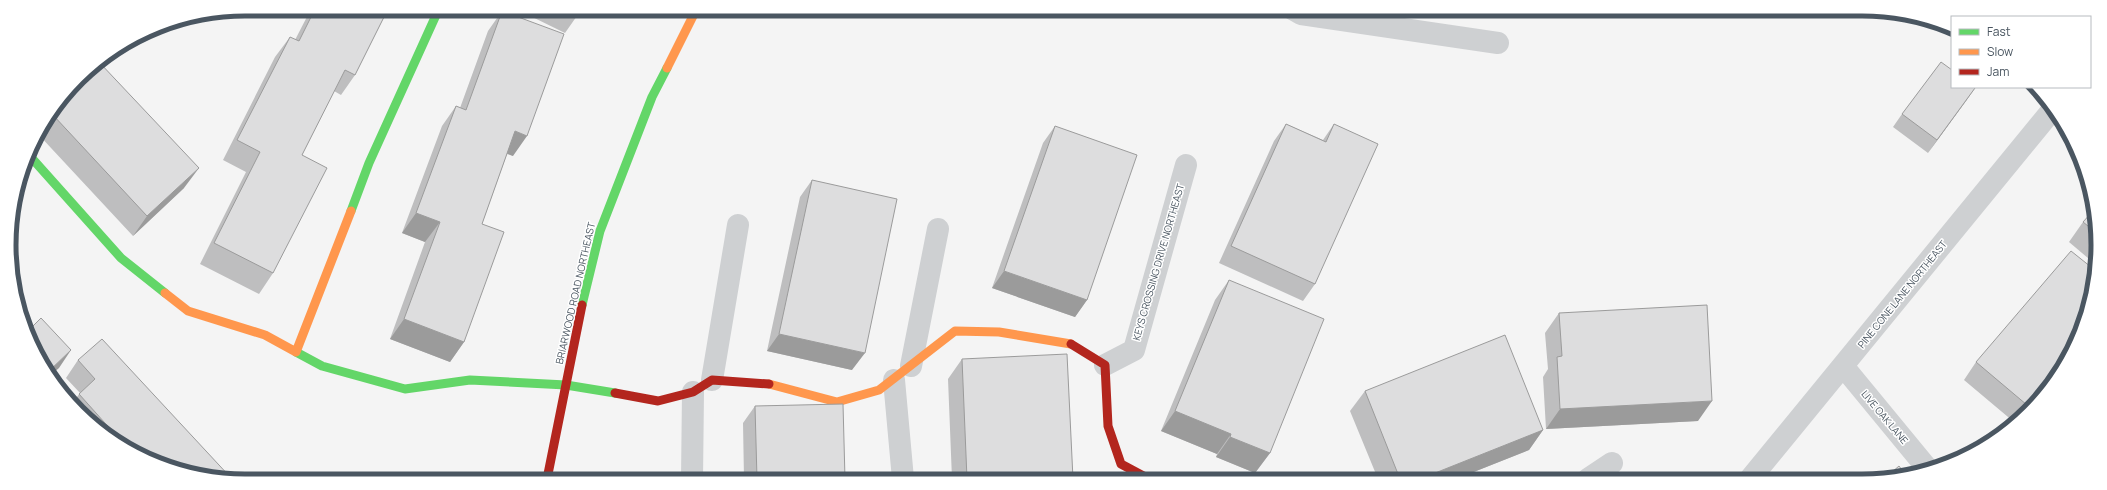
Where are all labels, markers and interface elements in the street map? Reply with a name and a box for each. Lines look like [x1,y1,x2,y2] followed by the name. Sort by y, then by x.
[1951,16,2091,88] legend
[1987,23,2011,40] text: Fast
[1987,43,2013,60] text: Slow
[1987,63,2009,80] text: Jam
[1129,182,1187,342] street label: KEYS CROSSING DRIVE NORTHEAST
[552,221,598,365] street label: BRIARWOOD ROAD NORTHEAST
[1854,237,1950,351] street label: PINE CONE LANE NORTHEAST
[1858,387,1912,447] street label: LIVE OAK LANE

